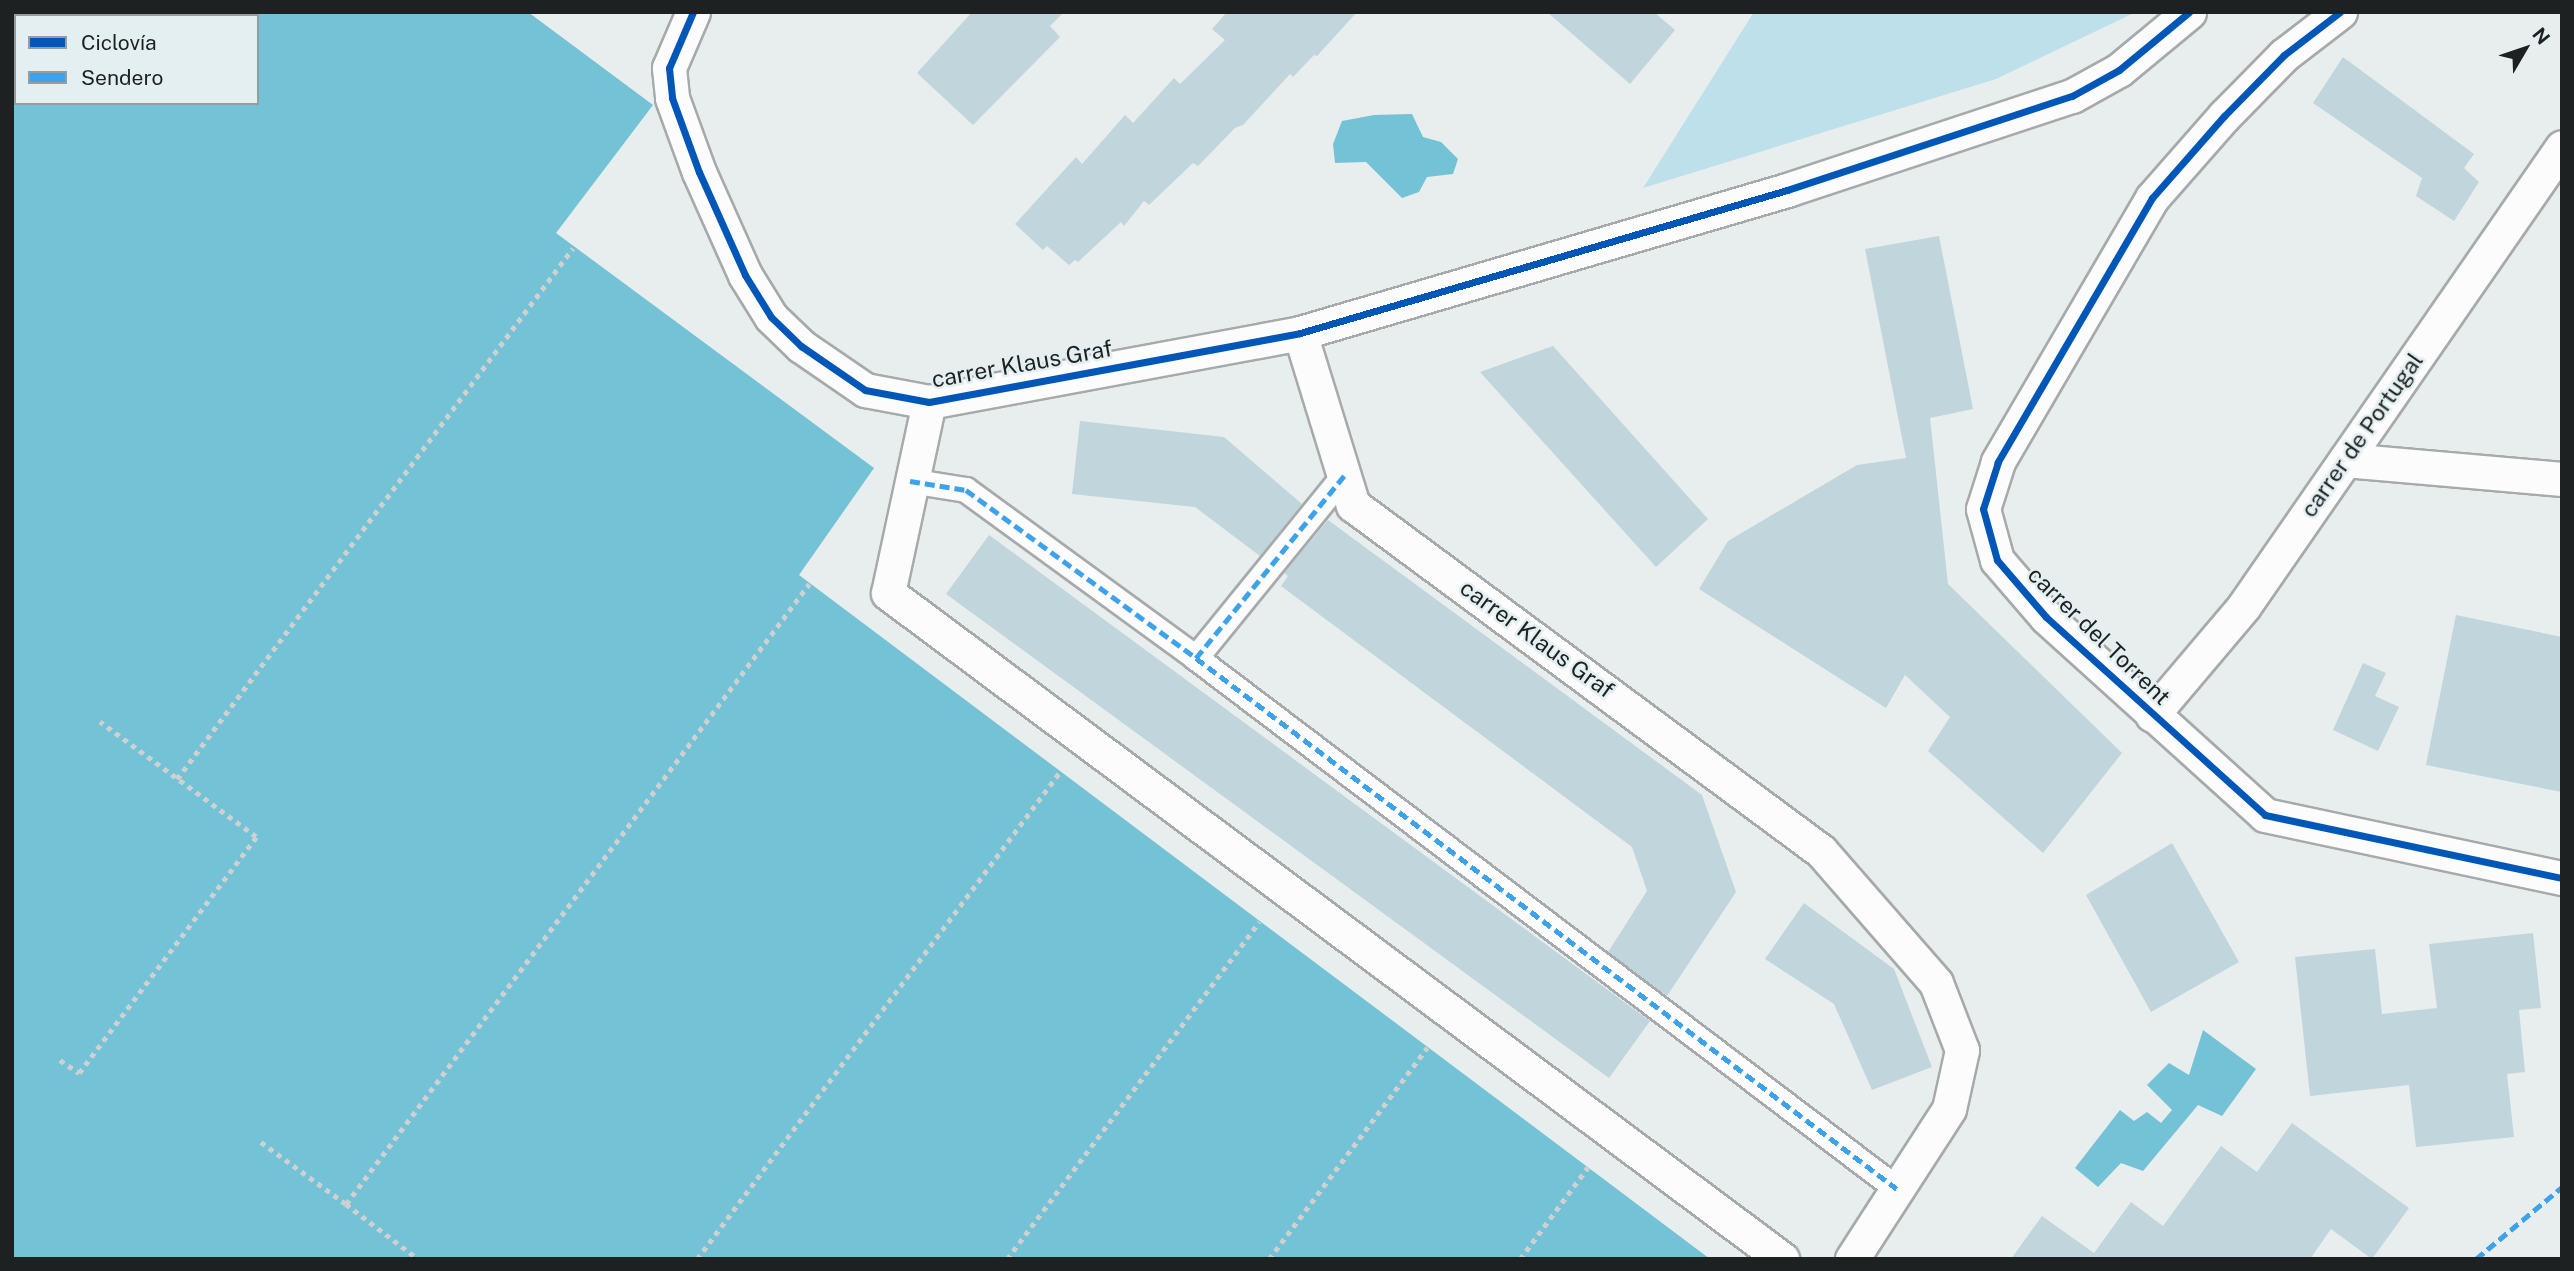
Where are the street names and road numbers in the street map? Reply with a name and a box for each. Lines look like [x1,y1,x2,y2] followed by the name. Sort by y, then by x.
[929,335,1115,393] street label: carrer Klaus Graf
[2295,347,2429,523] street label: carrer de Portugal
[2022,561,2176,711] street label: carrer del Torrent
[1455,574,1619,704] street label: carrer Klaus Graf

